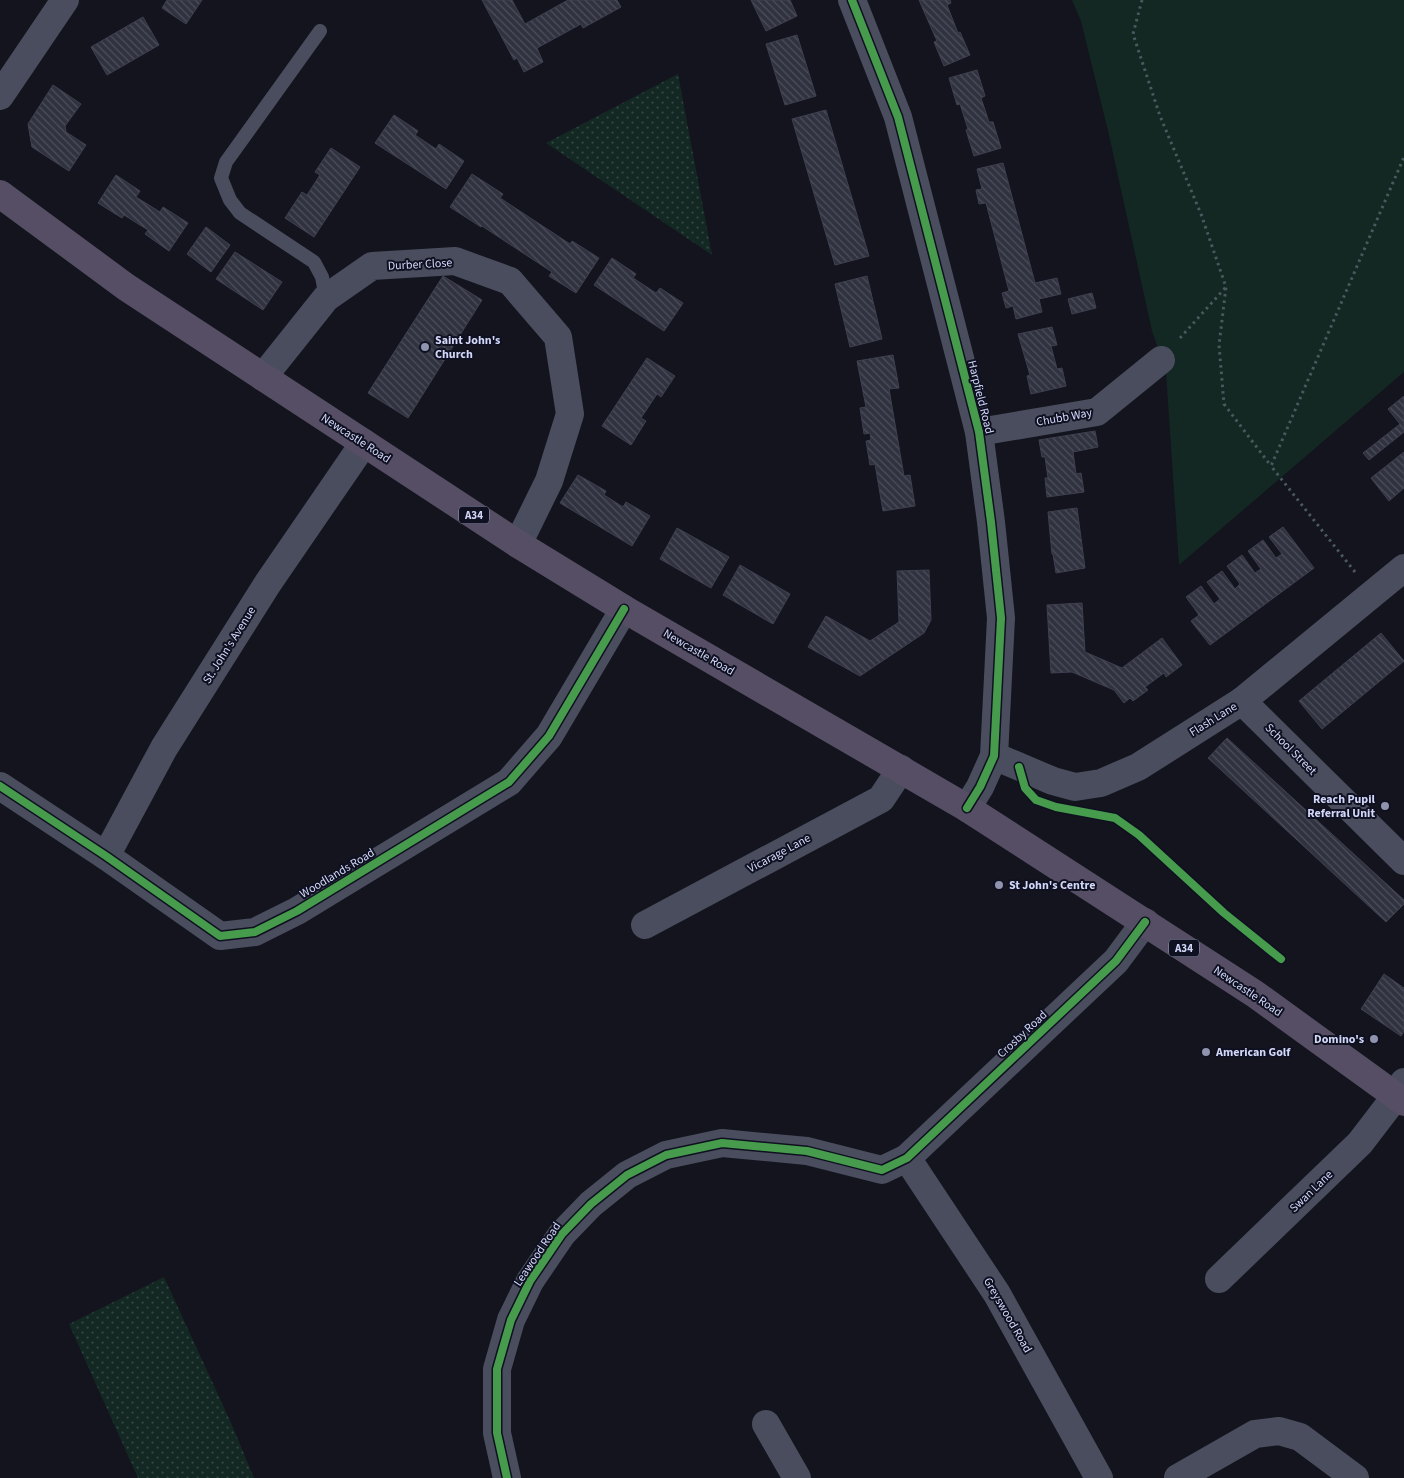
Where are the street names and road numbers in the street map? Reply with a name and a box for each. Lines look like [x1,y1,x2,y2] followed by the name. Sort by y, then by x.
[387,254,453,275] street label: Durber Close
[963,359,998,436] street label: Harpfield Road
[1035,404,1094,431] street label: Chubb Way
[318,410,394,467] street label: Newcastle Road
[459,506,489,524] road number: A34
[199,603,260,687] street label: St. John's Avenue
[660,625,738,680] street label: Newcastle Road
[1186,698,1240,741] street label: Flash Lane
[1261,720,1320,779] street label: School Street
[745,830,814,877] street label: Vicarage Lane
[297,844,378,903] street label: Woodlands Road
[1169,940,1199,956] road number: A34
[1210,962,1286,1021] street label: Newcastle Road
[994,1007,1051,1062] street label: Crosby Road
[1286,1166,1337,1216] street label: Swan Lane
[510,1219,565,1290] street label: Leawood Road
[979,1274,1036,1356] street label: Greyswood Road

